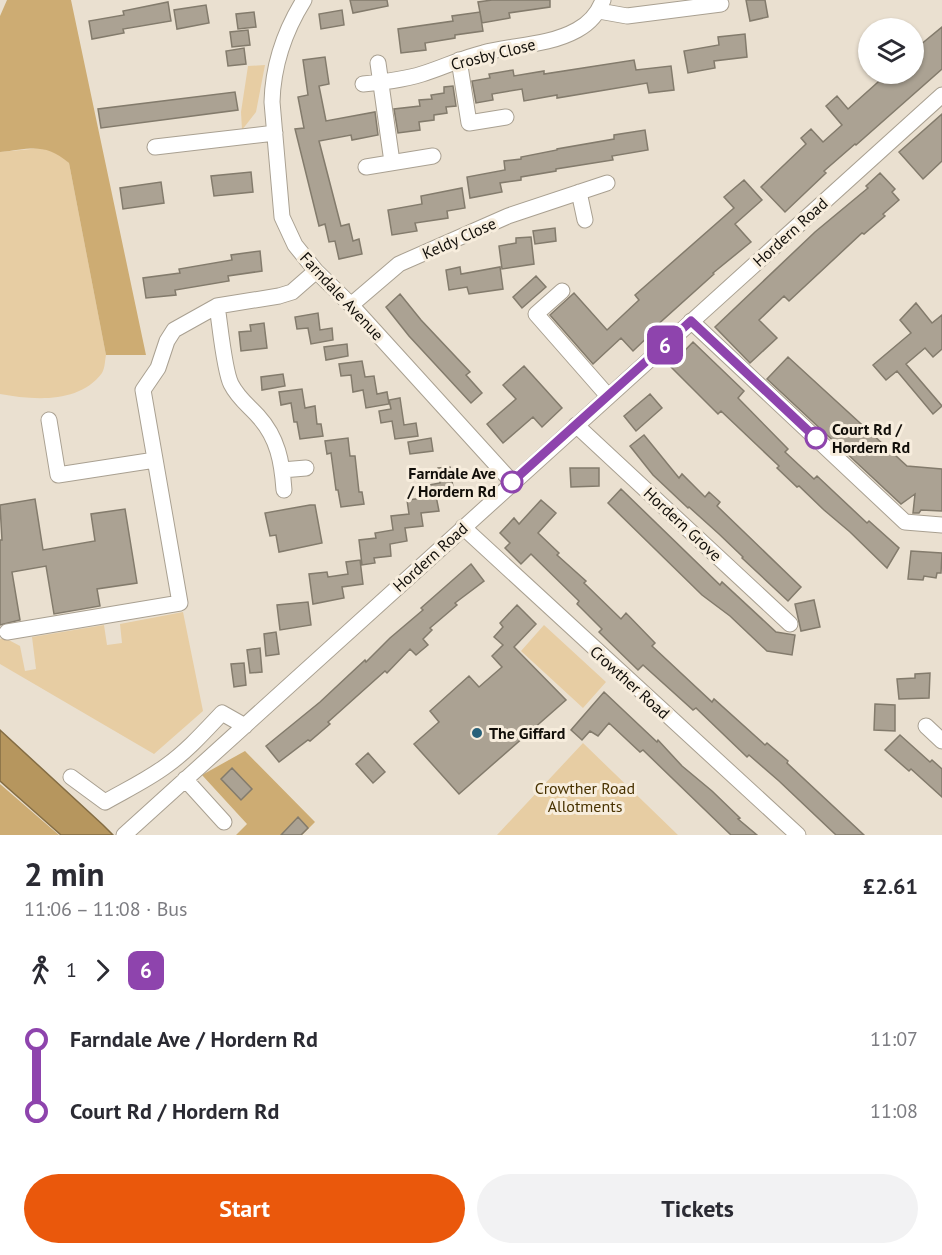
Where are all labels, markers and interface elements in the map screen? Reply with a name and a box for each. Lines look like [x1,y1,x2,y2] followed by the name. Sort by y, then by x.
[858,18,924,84] map controls
[858,18,924,84] button: layers
[449,34,537,74] street label: Crosby Close
[748,193,832,271] street label: Hordern Road
[419,213,499,263] street label: Keldy Close
[296,248,388,344] street label: Farndale Avenue
[646,326,684,364] line badge: 6
[659,332,671,359] text: 6
[832,419,910,457] place label: Court Rd / Hordern Rd
[805,427,827,449] marker: Court Rd / Hordern Rd
[406,463,496,501] place label: Farndale Ave / Hordern Rd
[501,471,523,493] marker: Farndale Ave / Hordern Rd
[640,483,726,565] street label: Hordern Grove
[388,518,472,596] street label: Hordern Road
[586,641,674,723] street label: Crowther Road
[489,723,565,743] place label: The Giffard
[470,726,484,740] marker: The Giffard
[535,778,635,816] park label: Crowther Road Allotments
[24,852,105,895] text: 2 min
[863,872,918,900] text: £2.61
[24,896,188,922] text: 11:06 – 11:08 · Bus
[24,954,57,987] icon: walk
[86,954,119,987] icon: forward
[66,957,77,983] text: 1
[140,957,152,984] text: 6
[70,1025,318,1053] text: Farndale Ave / Hordern Rd
[870,1026,918,1052] text: 11:07
[70,1097,279,1125] text: Court Rd / Hordern Rd
[870,1098,918,1124] text: 11:08
[24,1174,465,1243] button: Start
[477,1174,918,1243] button: Tickets

